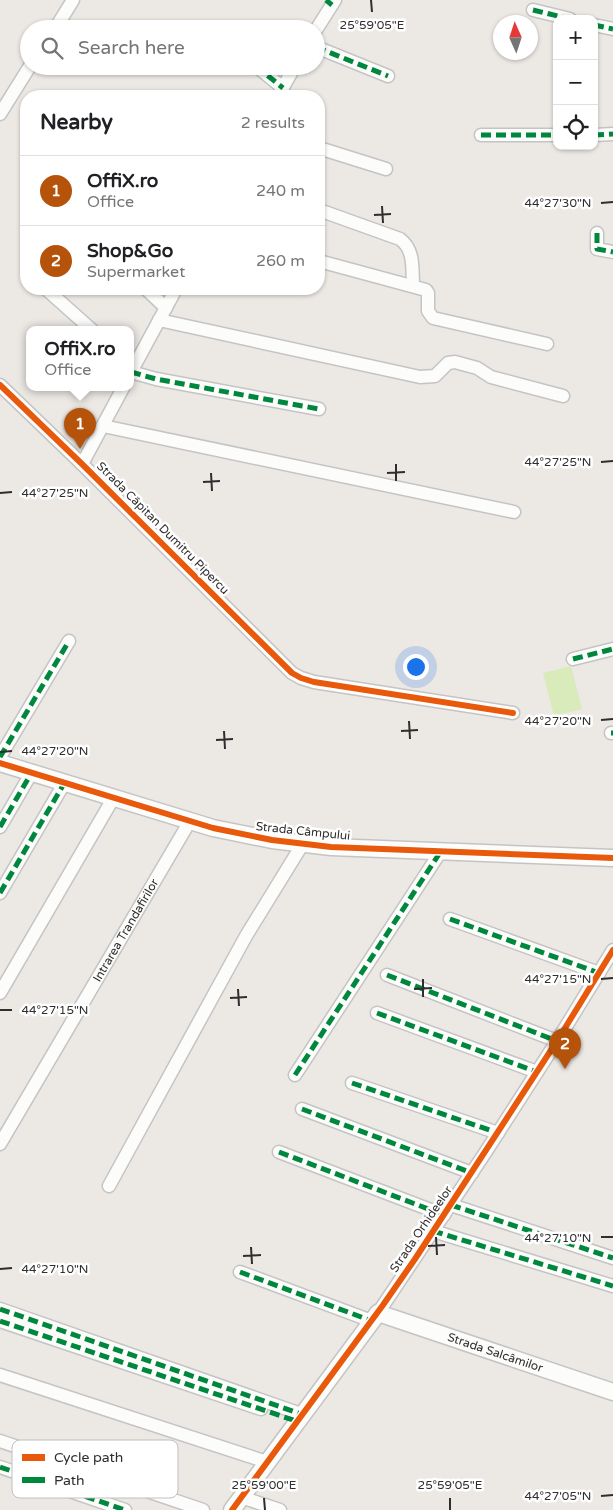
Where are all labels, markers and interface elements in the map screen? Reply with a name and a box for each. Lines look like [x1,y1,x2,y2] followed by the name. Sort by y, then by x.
[493,15,538,60] north arrow
[553,15,598,150] map controls
[553,15,598,60] button: +
[340,18,405,32] text: 25°59'05"E
[20,20,325,75] search box
[38,34,66,62] icon: search
[78,37,185,59] text: Search here
[553,60,598,105] button: −
[553,105,598,150] button: locate
[40,110,113,135] text: Nearby
[241,113,305,133] text: 2 results
[87,170,158,192] text: OffiX.ro
[51,181,61,201] text: 1
[256,181,305,201] text: 240 m
[87,192,134,212] text: Office
[525,196,592,210] text: 44°27'30"N
[87,240,173,262] text: Shop&Go
[51,251,61,271] text: 2
[256,251,305,271] text: 260 m
[87,262,185,282] text: Supermarket
[26,326,134,391] popup
[44,338,116,360] text: OffiX.ro
[44,360,91,380] text: Office
[64,408,96,449] pin: 1
[525,455,592,469] text: 44°27'25"N
[94,459,232,597] street label: Strada Căpitan Dumitru Pipercu
[22,486,89,500] text: 44°27'25"N
[403,654,429,680] your location
[525,714,592,728] text: 44°27'20"N
[22,744,89,758] text: 44°27'20"N
[255,819,351,843] street label: Strada Câmpului
[90,876,162,984] street label: Intrarea Trandafirilor
[525,972,592,986] text: 44°27'15"N
[22,1003,89,1017] text: 44°27'15"N
[549,1028,581,1069] pin: 2
[387,1183,455,1275] street label: Strada Orhideelor
[525,1231,592,1245] text: 44°27'10"N
[22,1262,89,1276] text: 44°27'10"N
[446,1330,545,1375] street label: Strada Salcâmilor
[12,1440,178,1498] legend
[54,1449,123,1466] text: Cycle path
[54,1472,85,1489] text: Path
[232,1478,297,1492] text: 25°59'00"E
[418,1478,483,1492] text: 25°59'05"E
[525,1489,592,1503] text: 44°27'05"N

